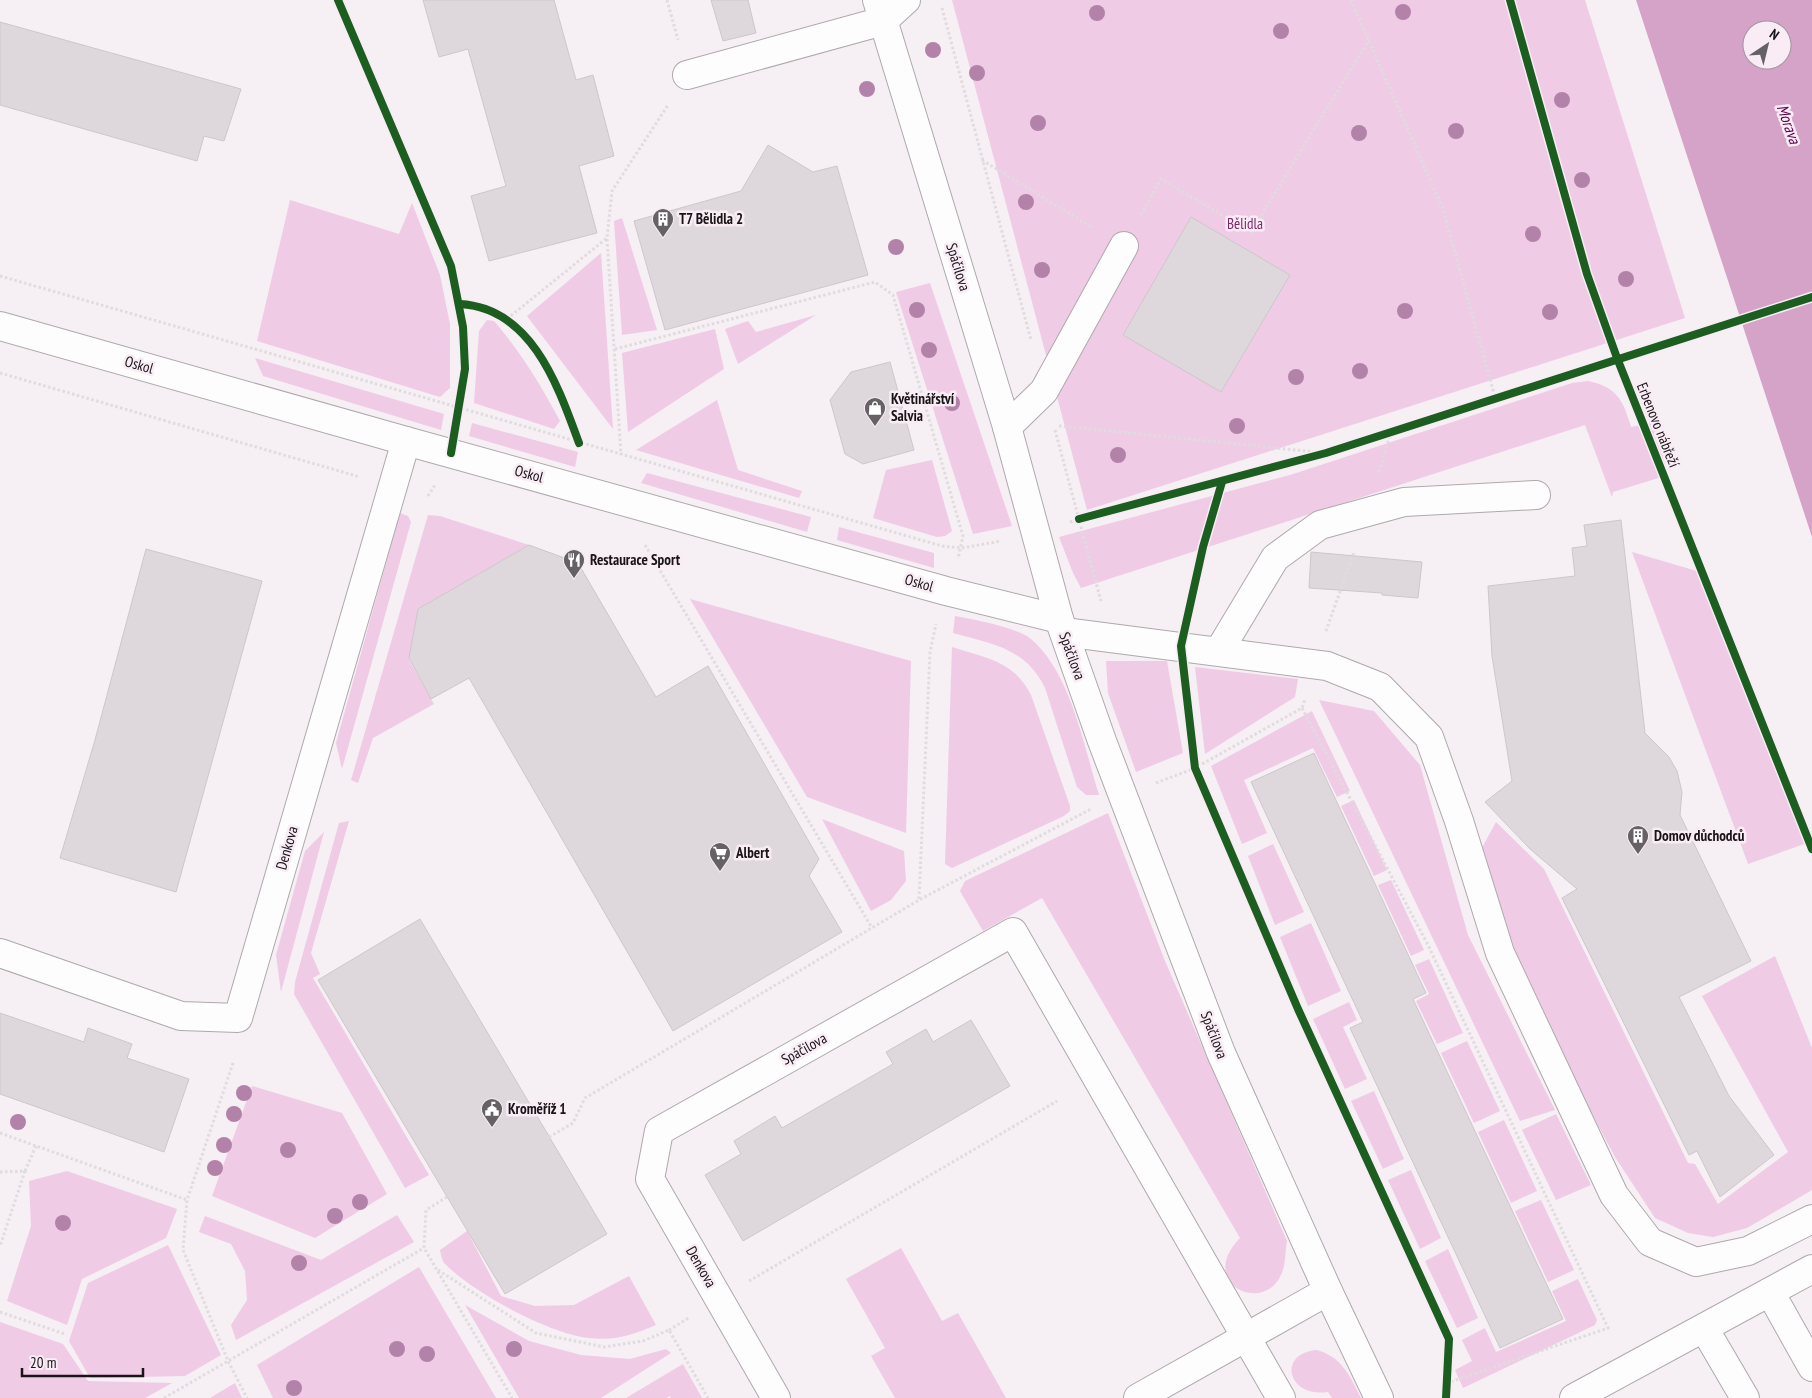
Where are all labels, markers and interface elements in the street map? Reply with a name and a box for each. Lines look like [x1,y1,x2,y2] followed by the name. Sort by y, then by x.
[1742,20,1792,70] north arrow
[1766,25,1783,44] text: N
[1773,102,1806,148] water label: Morava
[651,207,675,238] building icon: T7 Bělidla 2
[679,209,743,228] place label: T7 Bělidla 2
[1227,214,1263,233] park label: Bělidla
[942,241,975,293] street label: Spáčilova
[123,351,156,378] street label: Oskol
[1633,380,1684,471] street label: Erbenovo nábřeží
[891,389,955,425] place label: Květinářství Salvia
[863,396,887,427] shop icon: Květinářství Salvia
[513,461,546,487] street label: Oskol
[562,548,586,579] restaurant icon: Restaurace Sport
[590,550,681,569] place label: Restaurace Sport
[903,569,936,596] street label: Oskol
[1055,629,1090,682] street label: Spáčilova
[271,824,302,872] street label: Denkova
[1626,824,1650,855] building icon: Domov důchodců
[1654,826,1745,845] place label: Domov důchodců
[708,841,732,872] supermarket icon: Albert
[735,843,770,862] place label: Albert
[1197,1008,1232,1061] street label: Spáčilova
[778,1028,830,1069] street label: Spáčilova
[480,1097,504,1128] public building icon: Kroměříž 1
[508,1099,566,1118] place label: Kroměříž 1
[682,1243,721,1291] street label: Denkova
[22,1346,144,1378] scale bar
[30,1353,56,1372] text: 20 m

